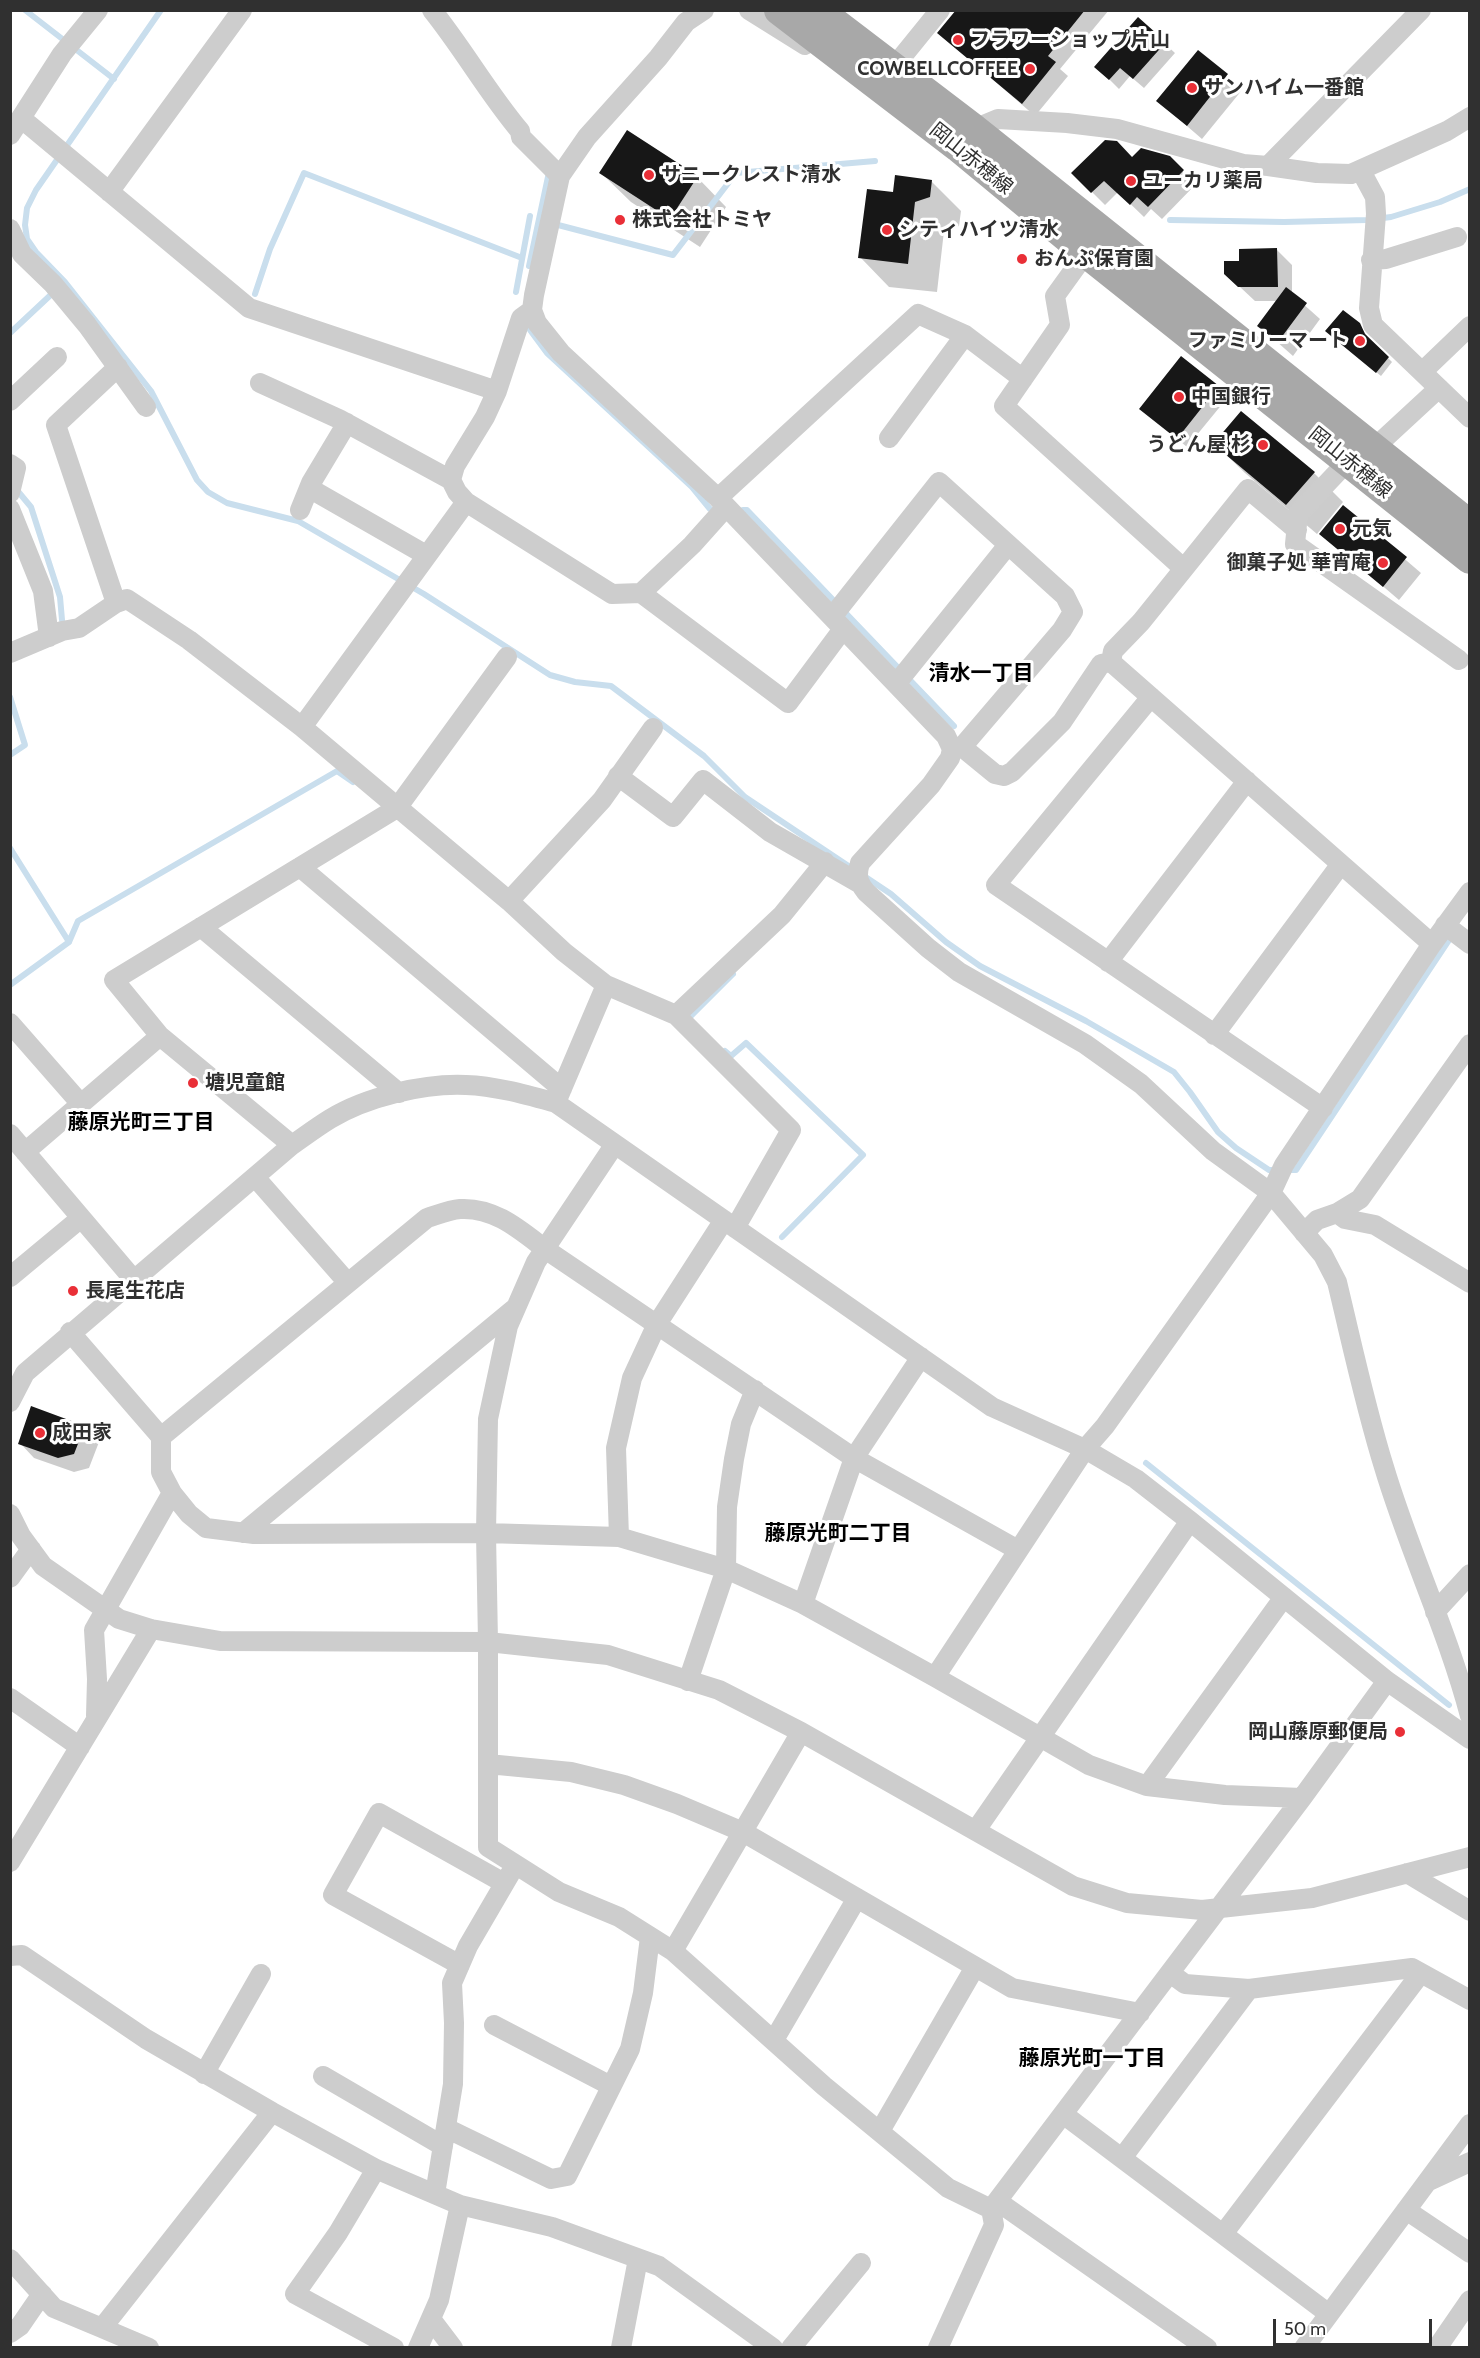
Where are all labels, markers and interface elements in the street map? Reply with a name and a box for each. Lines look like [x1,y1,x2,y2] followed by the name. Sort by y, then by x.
[970,28,1170,52] place label: フラワーショップ片山
[951,33,965,47] marker: フラワーショップ片山
[857,57,1018,81] place label: COWBELLCOFFEE
[1023,62,1037,76] marker: COWBELLCOFFEE
[1204,76,1364,100] place label: サンハイム一番館
[1185,81,1199,95] marker: サンハイム一番館
[925,118,1017,200] street label: 岡山赤穂線
[661,163,841,187] place label: サニークレスト清水
[642,168,656,182] marker: サニークレスト清水
[1143,169,1263,193] place label: ユーカリ薬局
[1124,174,1138,188] marker: ユーカリ薬局
[632,208,772,232] place label: 株式会社トミヤ
[613,213,627,227] marker: 株式会社トミヤ
[899,218,1059,242] place label: シティハイツ清水
[880,223,894,237] marker: シティハイツ清水
[1034,247,1154,271] place label: おんぷ保育園
[1015,252,1029,266] marker: おんぷ保育園
[1188,329,1348,353] place label: ファミリーマート
[1353,334,1367,348] marker: ファミリーマート
[1191,385,1271,409] place label: 中国銀行
[1172,390,1186,404] marker: 中国銀行
[1304,422,1396,504] street label: 岡山赤穂線
[1147,433,1251,457] place label: うどん屋 杉
[1256,438,1270,452] marker: うどん屋 杉
[1352,517,1392,541] place label: 元気
[1333,522,1347,536] marker: 元気
[1227,551,1371,575] place label: 御菓子処 華宵庵
[1376,556,1390,570] marker: 御菓子処 華宵庵
[929,661,1033,687] district label: 清水一丁目
[205,1071,285,1095] place label: 塘児童館
[186,1076,200,1090] marker: 塘児童館
[68,1110,214,1136] district label: 藤原光町三丁目
[85,1279,185,1303] place label: 長尾生花店
[66,1284,80,1298] marker: 長尾生花店
[52,1421,112,1445] place label: 成田家
[33,1426,47,1440] marker: 成田家
[765,1521,911,1547] district label: 藤原光町二丁目
[1248,1720,1388,1744] place label: 岡山藤原郵便局
[1393,1725,1407,1739] marker: 岡山藤原郵便局
[1019,2046,1165,2072] district label: 藤原光町一丁目
[1276,2307,1435,2345] scale bar
[1284,2318,1326,2340] text: 50 m

